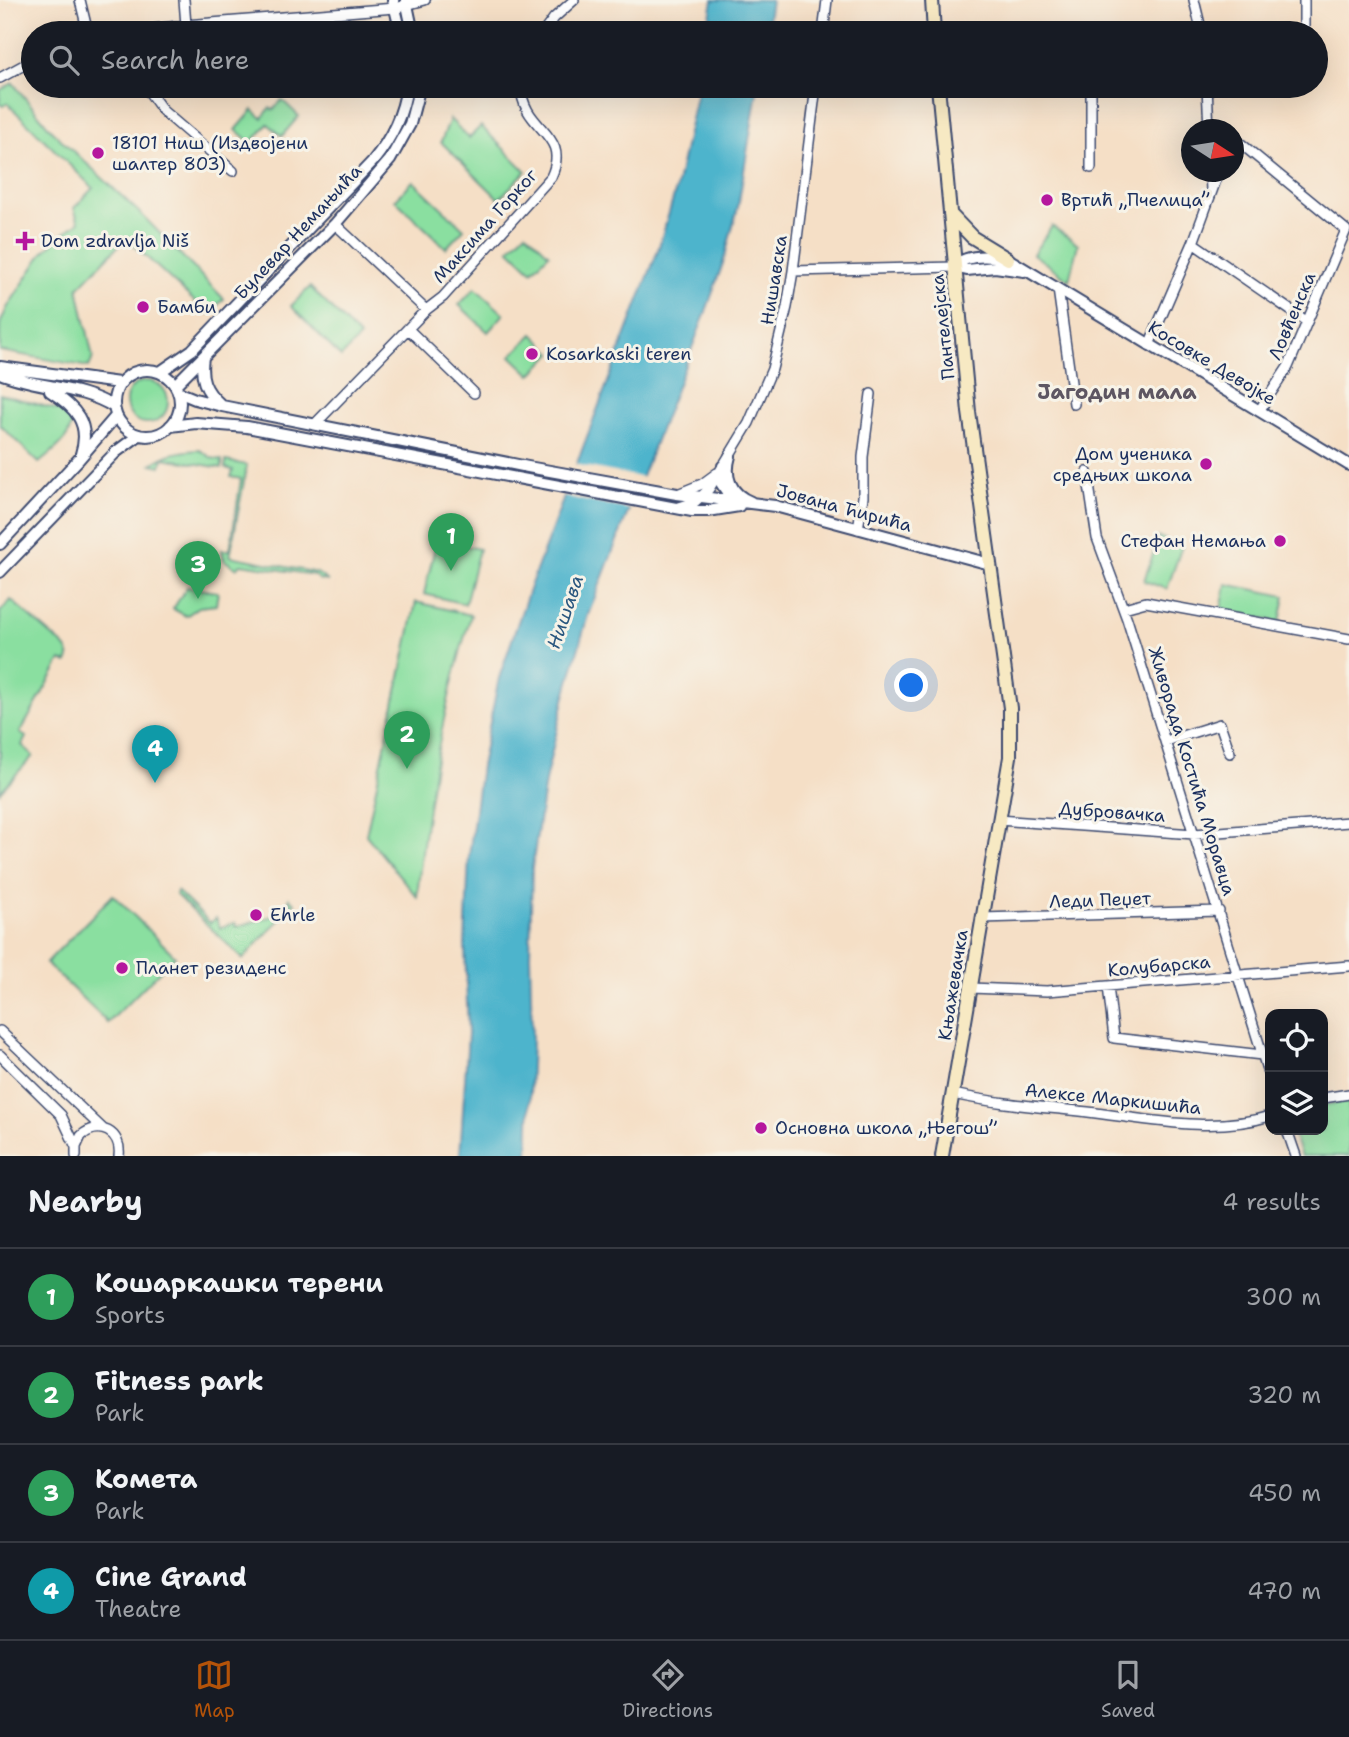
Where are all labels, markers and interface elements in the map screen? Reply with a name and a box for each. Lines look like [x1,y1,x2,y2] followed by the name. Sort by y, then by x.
[21,21,1328,98] search box
[45,41,83,79] icon: search
[101,42,250,77] text: Search here
[1181,119,1244,182] north arrow
[112,131,308,176] place label: 18101 Ниш (Издвојени шалтер 803)
[90,145,106,161] marker: 18101 Ниш (Издвојени шалтер 803)
[229,159,367,305] street label: Булевар Немањића
[427,164,543,288] street label: Максима Горког
[1061,188,1210,212] place label: Вртић „Пчелица”
[1039,192,1055,208] marker: Вртић „Пчелица”
[41,229,189,253] place label: Dom zdravlja Niš
[15,231,35,251] marker: Dom zdravlja Niš
[755,233,793,327] street label: Нишавска
[1263,268,1321,364] street label: Ловћенска
[926,273,960,381] street label: Пантелејска
[157,295,217,319] place label: Бамби
[135,299,151,315] marker: Бамби
[1144,315,1280,411] street label: Косовке Девојке
[546,342,691,366] place label: Kosarkaski teren
[524,346,540,362] marker: Kosarkaski teren
[1037,378,1197,406] district label: Јагодин мала
[1053,442,1192,487] place label: Дом ученика средњих школа
[1198,456,1214,472] marker: Дом ученика средњих школа
[774,478,914,538] street label: Јована Ћирића
[428,513,474,571] pin: 1
[1120,529,1266,553] place label: Стефан Немања
[1272,533,1288,549] marker: Стефан Немања
[175,541,221,599] pin: 3
[541,572,589,652] water label: Нишава
[1143,644,1241,898] street label: Живорада Костића Моравца
[894,668,928,702] your location
[384,711,430,769] pin: 2
[132,725,178,783] pin: 4
[1058,796,1166,828] street label: Дубровачка
[1049,886,1152,914] street label: Леди Пеџет
[270,903,315,927] place label: Ehrle
[248,907,264,923] marker: Ehrle
[932,928,974,1042] street label: Књажевачка
[1107,950,1211,982] street label: Колубарска
[136,956,287,980] place label: Планет резиденс
[114,960,130,976] marker: Планет резиденс
[1265,1009,1328,1135] map controls
[1265,1009,1328,1072] button: locate
[1265,1072,1328,1135] button: layers
[1024,1078,1202,1120] street label: Алексе Маркишића
[775,1116,997,1140] place label: Основна школа „Његош”
[753,1120,769,1136] marker: Основна школа „Његош”
[28,1181,143,1222] text: Nearby
[1222,1187,1321,1217] text: 4 results
[95,1265,383,1300] text: Кошаркашки терени
[46,1282,56,1312] text: 1
[1246,1282,1321,1312] text: 300 m
[95,1300,166,1330] text: Sports
[95,1363,264,1398] text: Fitness park
[43,1380,59,1410] text: 2
[1247,1380,1321,1410] text: 320 m
[95,1398,144,1428] text: Park
[95,1461,198,1496] text: Комета
[43,1478,59,1508] text: 3
[1248,1478,1321,1508] text: 450 m
[95,1496,144,1526] text: Park
[95,1559,247,1594] text: Cine Grand
[43,1576,59,1606] text: 4
[1247,1576,1321,1606] text: 470 m
[95,1594,182,1624] text: Theatre
[194,1656,235,1723] tab: Map
[623,1656,713,1723] tab: Directions
[1101,1656,1155,1723] tab: Saved

